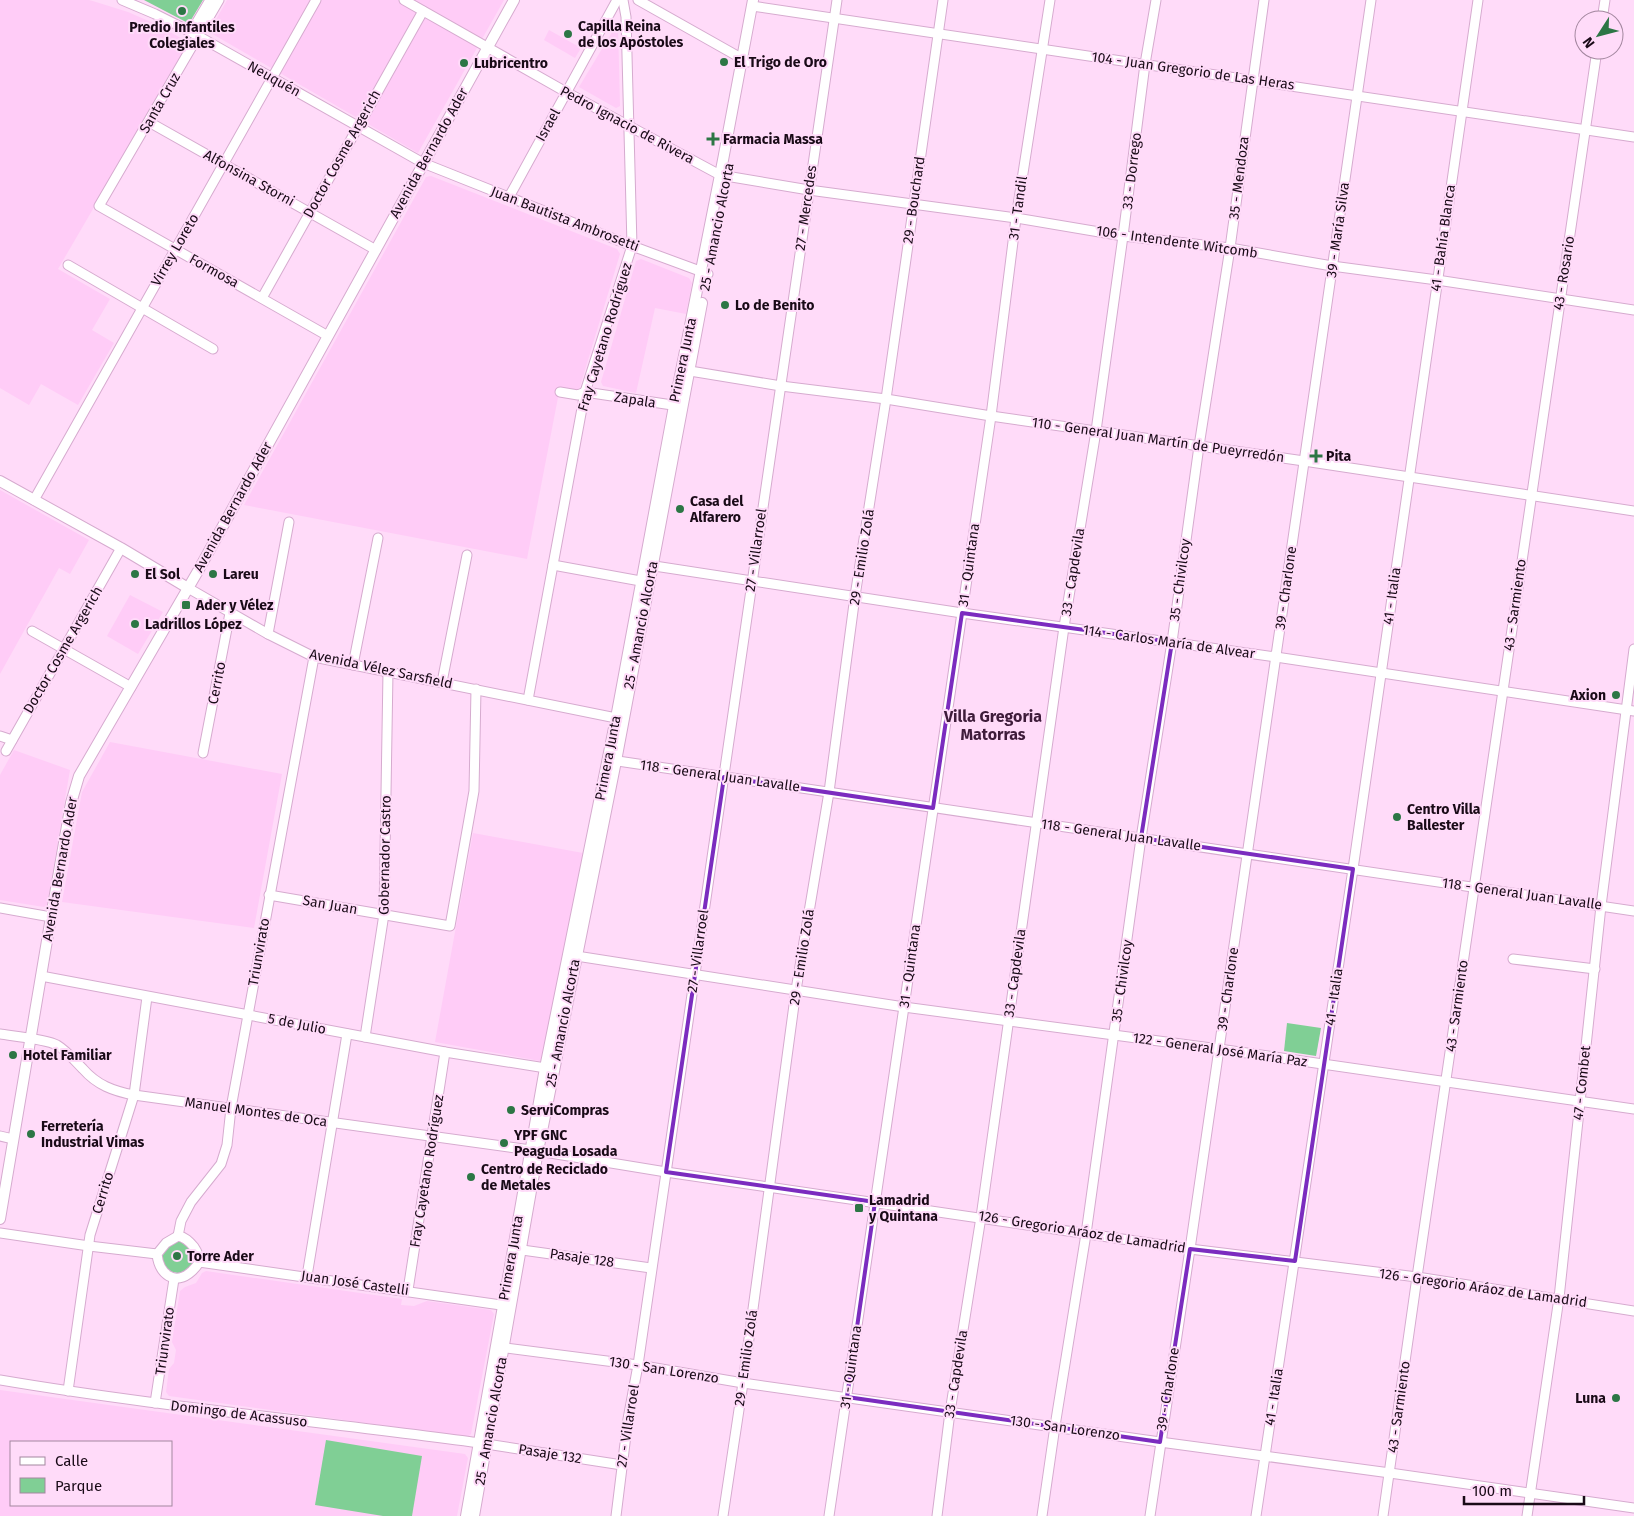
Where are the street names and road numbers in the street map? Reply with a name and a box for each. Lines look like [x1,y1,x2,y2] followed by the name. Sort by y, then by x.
[1091,48,1296,94] street label: 104 - Juan Gregorio de Las Heras
[245,58,303,100] street label: Neuquén
[136,70,184,136] street label: Santa Cruz
[557,82,697,168] street label: Pedro Ignacio de Rivera
[386,84,472,221] street label: Avenida Bernardo Ader
[300,87,384,221] street label: Doctor Cosme Argerich
[532,106,564,144] street label: Israel
[1119,132,1145,210] street label: 33 - Dorrego
[1225,135,1253,221] street label: 35 - Mendoza
[201,146,297,210] street label: Alfonsina Storni
[899,155,929,245] street label: 29 - Bouchard
[696,162,738,292] street label: 25 - Amancio Alcorta
[792,164,820,252] street label: 27 - Mercedes
[1005,175,1031,241] street label: 31 - Tandil
[1323,181,1353,279] street label: 39 - María Silva
[488,183,642,255] street label: Juan Bautista Ambrosetti
[1427,183,1459,293] street label: 41 - Bahía Blanca
[147,211,203,289] street label: Virrey Loreto
[1095,222,1259,262] street label: 106 - Intendente Witcomb
[1550,235,1578,311] street label: 43 - Rosario
[186,250,242,292] street label: Formosa
[574,261,636,413] street label: Fray Cayetano Rodríguez
[666,316,700,404] street label: Primera Junta
[613,388,657,412] street label: Zapala
[1031,414,1285,466] street label: 110 - General Juan Martín de Pueyrredón
[190,438,276,575] street label: Avenida Bernardo Ader
[742,507,770,593] street label: 27 - Villarroel
[846,508,878,606] street label: 29 - Emilio Zolá
[955,522,983,608] street label: 31 - Quintana
[1058,527,1088,617] street label: 33 - Capdevila
[1166,538,1194,622] street label: 35 - Chivilcoy
[1272,545,1300,631] street label: 39 - Charlone
[1500,558,1530,652] street label: 43 - Sarmiento
[620,560,662,690] street label: 25 - Amancio Alcorta
[1380,566,1404,626] street label: 41 - Italia
[20,583,106,717] street label: Doctor Cosme Argerich
[1082,621,1257,663] street label: 114 - Carlos María de Alvear
[308,646,454,692] street label: Avenida Vélez Sarsfield
[205,660,229,706] street label: Cerrito
[591,714,625,802] street label: Primera Junta
[639,756,801,796] street label: 118 - General Juan Lavalle
[39,795,81,943] street label: Avenida Bernardo Ader
[375,795,395,915] street label: Gobernador Castro
[1040,815,1202,855] street label: 118 - General Juan Lavalle
[1441,874,1603,914] street label: 118 - General Juan Lavalle
[301,892,359,918] street label: San Juan
[684,908,712,994] street label: 27 - Villarroel
[786,908,818,1006] street label: 29 - Emilio Zolá
[245,917,273,987] street label: Triunvirato
[896,923,924,1009] street label: 31 - Quintana
[1000,928,1030,1018] street label: 33 - Capdevila
[1108,939,1136,1023] street label: 35 - Chivilcoy
[1214,946,1242,1032] street label: 39 - Charlone
[542,958,584,1088] street label: 25 - Amancio Alcorta
[1442,959,1472,1053] street label: 43 - Sarmiento
[1322,967,1346,1027] street label: 41 - Italia
[266,1010,328,1038] street label: 5 de Julio
[1132,1029,1308,1071] street label: 122 - General José María Paz
[1570,1044,1594,1121] street label: 47 - Combet
[407,1093,447,1249] street label: Fray Cayetano Rodríguez
[184,1094,328,1130] street label: Manuel Montes de Oca
[89,1170,117,1216] street label: Cerrito
[977,1207,1187,1257] street label: 126 - Gregorio Aráoz de Lamadrid
[495,1214,527,1302] street label: Primera Junta
[549,1245,615,1271] street label: Pasaje 128
[1378,1265,1588,1311] street label: 126 - Gregorio Aráoz de Lamadrid
[300,1267,410,1299] street label: Juan José Castelli
[152,1306,178,1376] street label: Triunvirato
[731,1309,761,1407] street label: 29 - Emilio Zolá
[837,1324,865,1410] street label: 31 - Quintana
[941,1329,971,1419] street label: 33 - Capdevila
[1153,1346,1183,1432] street label: 39 - Charlone
[608,1353,720,1387] street label: 130 - San Lorenzo
[471,1356,511,1486] street label: 25 - Amancio Alcorta
[1384,1360,1414,1454] street label: 43 - Sarmiento
[1261,1367,1287,1427] street label: 41 - Italia
[613,1383,643,1469] street label: 27 - Villarroel
[170,1397,308,1431] street label: Domingo de Acassuso
[1009,1412,1121,1444] street label: 130 - San Lorenzo
[517,1441,583,1467] street label: Pasaje 132

